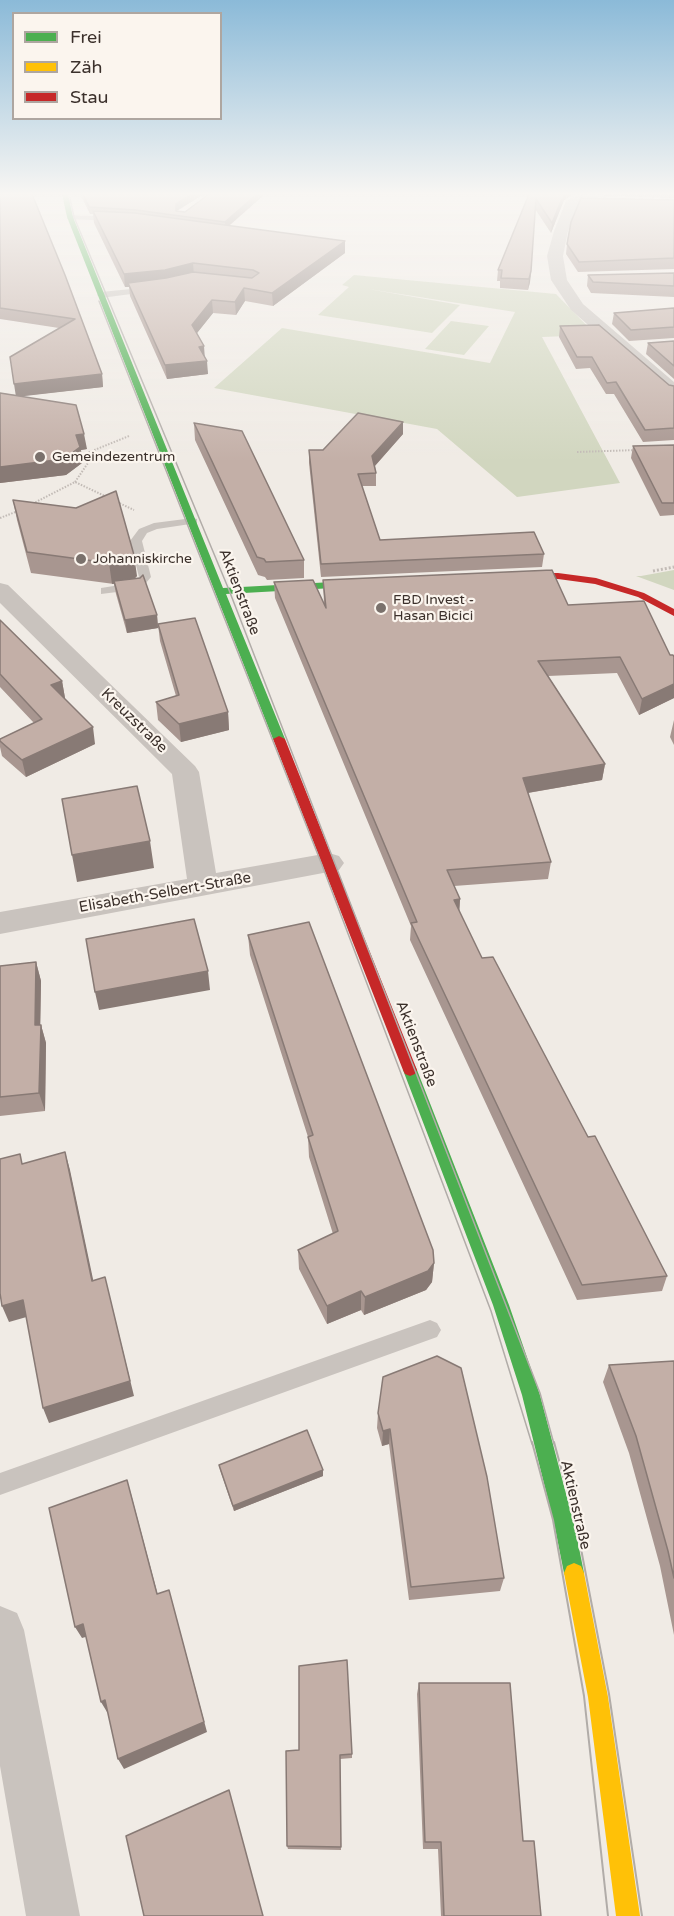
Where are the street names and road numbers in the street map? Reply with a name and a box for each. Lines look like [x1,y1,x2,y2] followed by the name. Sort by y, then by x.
[214,546,264,638] street label: Aktienstraße
[97,685,171,757] street label: Kreuzstraße
[78,869,252,917] street label: Elisabeth-Selbert-Straße
[391,998,441,1090] street label: Aktienstraße
[556,1459,594,1551] street label: Aktienstraße

